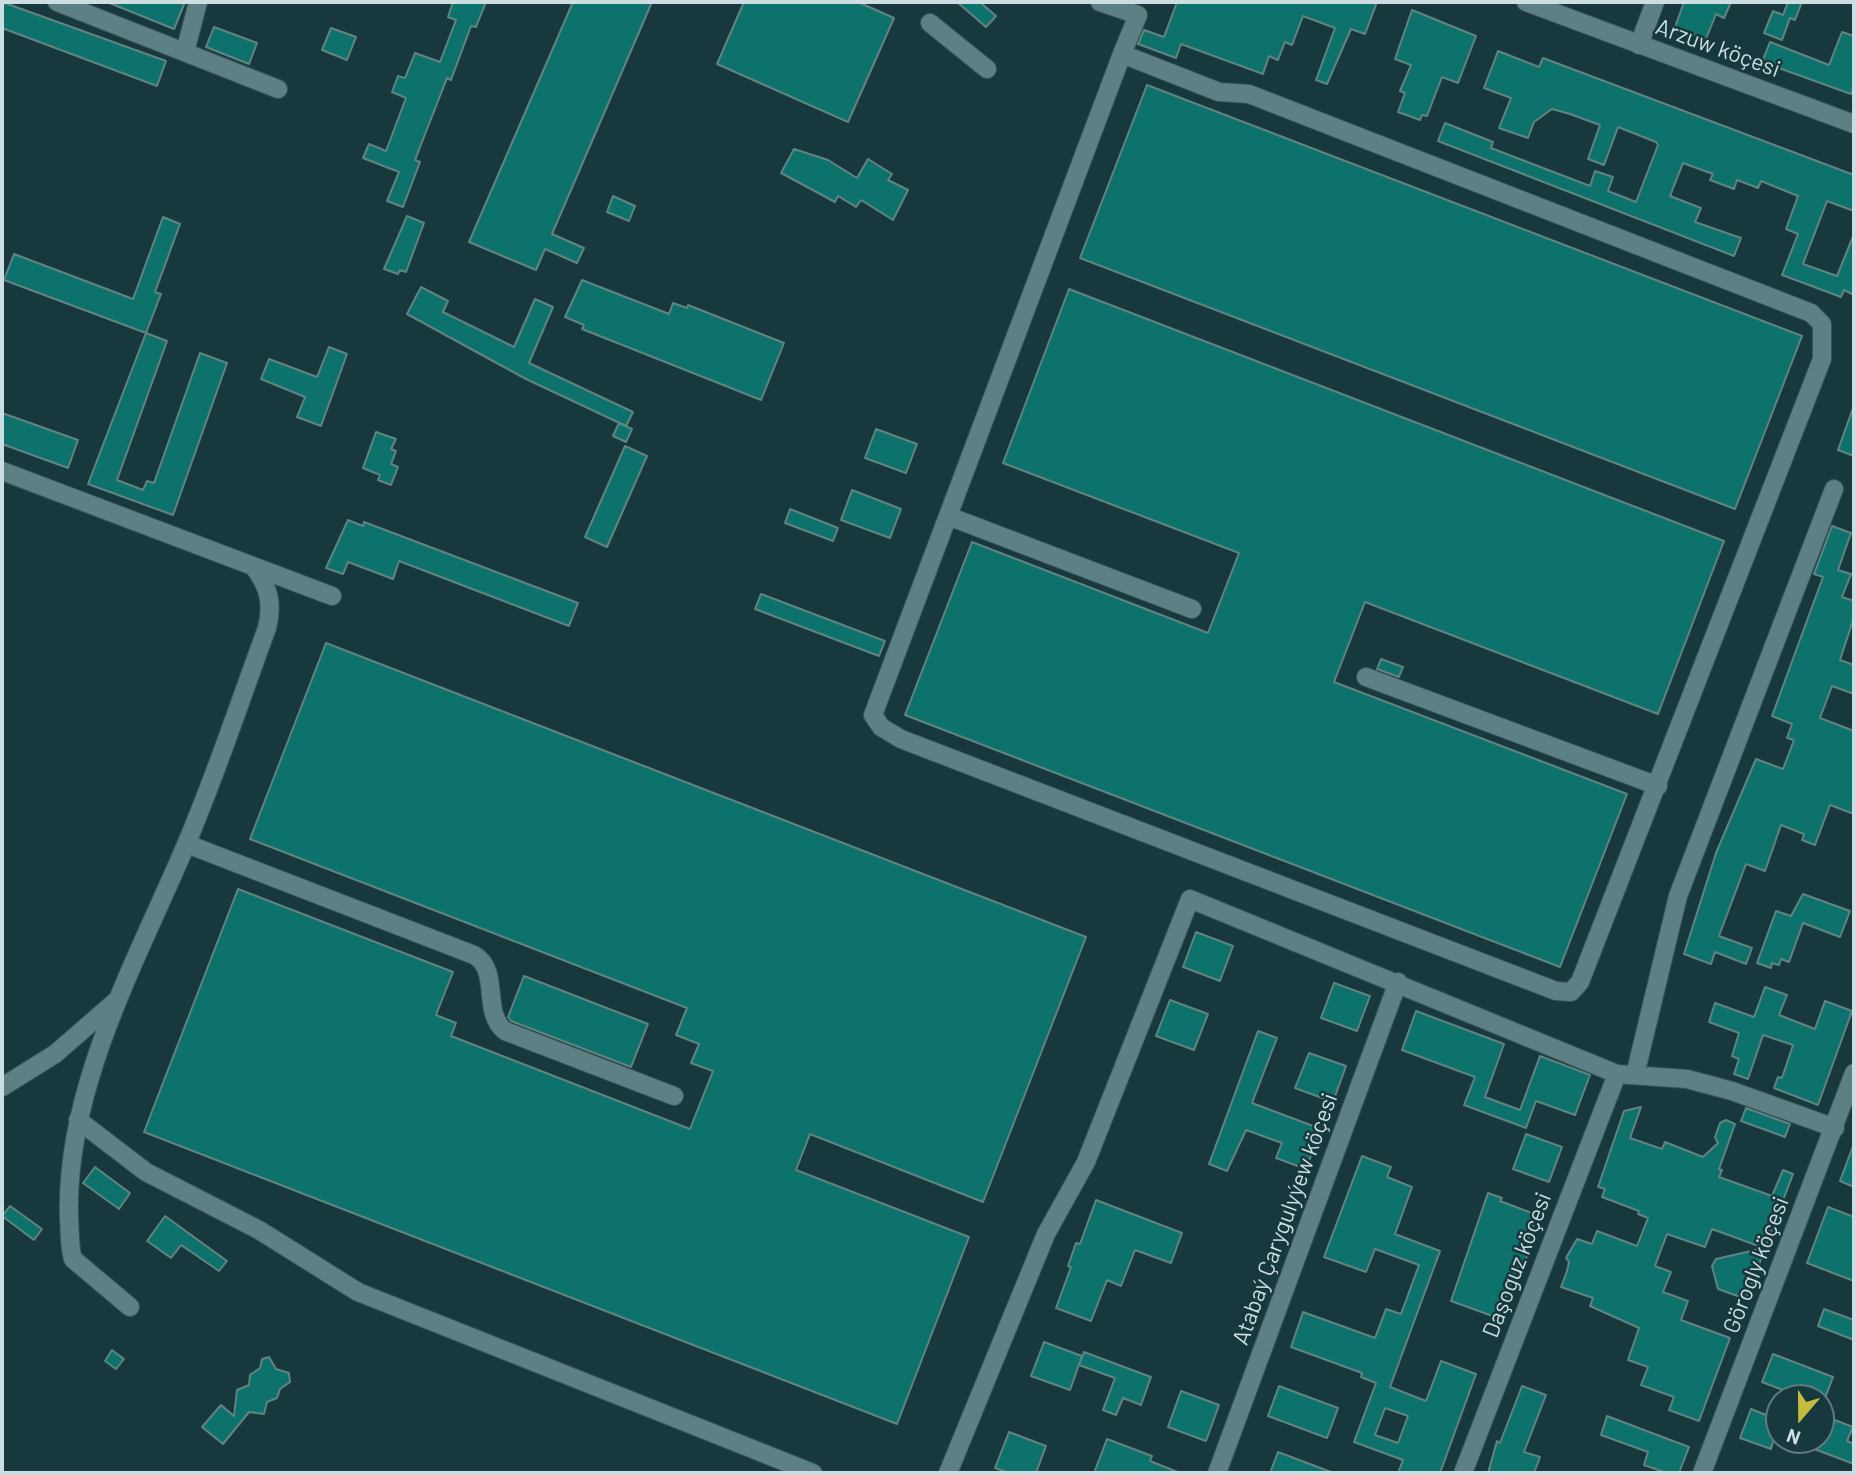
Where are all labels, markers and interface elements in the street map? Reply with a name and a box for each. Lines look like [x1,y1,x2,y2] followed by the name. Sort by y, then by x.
[1652,13,1784,83] street label: Arzuw köçesi
[1227,1089,1343,1349] street label: Atabaý Çarygulyýew köçesi
[1477,1189,1557,1341] street label: Daşoguz köçesi
[1717,1193,1795,1337] street label: Görogly köçesi
[1765,1384,1835,1454] north arrow
[1783,1424,1803,1450] text: N

